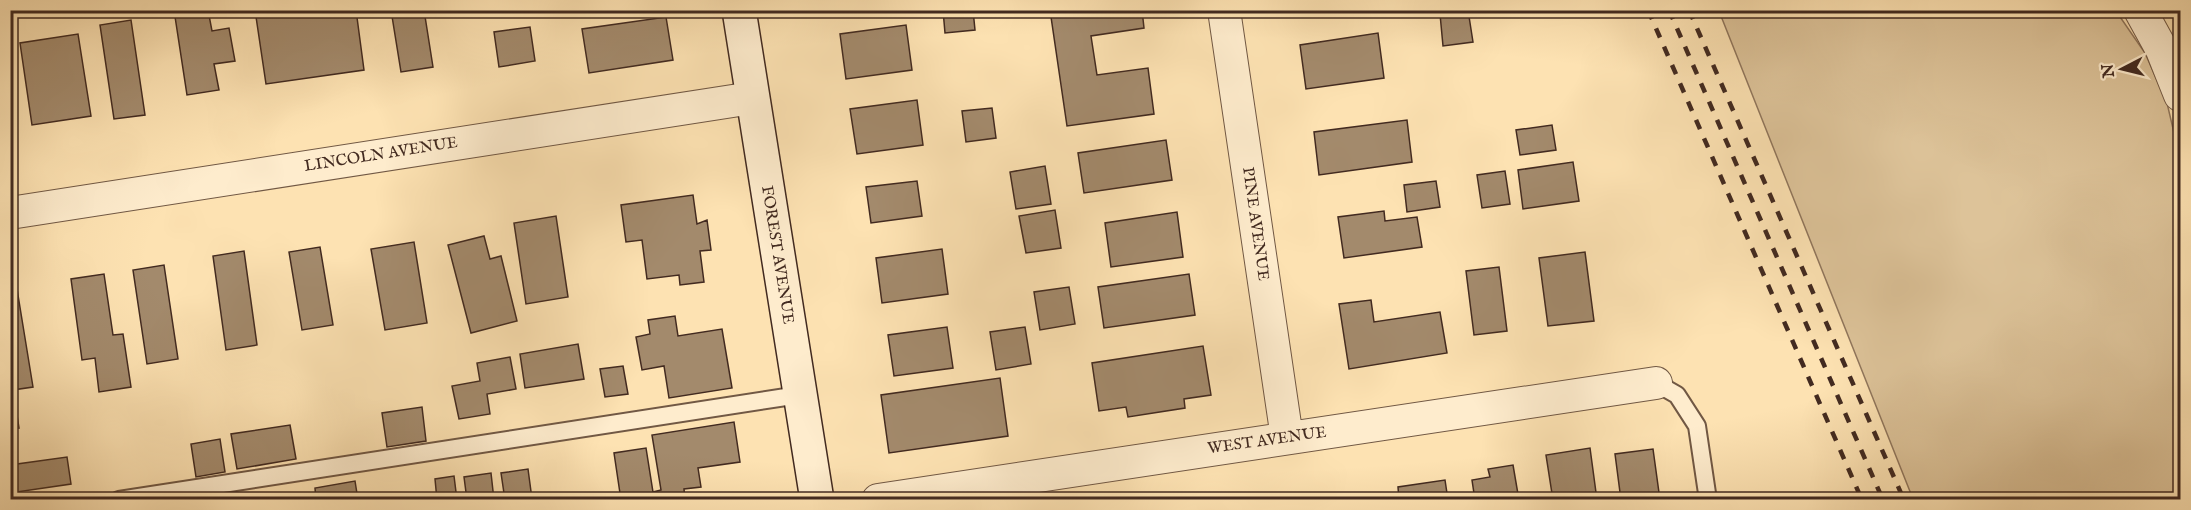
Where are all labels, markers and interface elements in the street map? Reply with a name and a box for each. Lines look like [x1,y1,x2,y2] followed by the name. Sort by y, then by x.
[2092,39,2152,99] north arrow
[2098,62,2120,80] text: N
[303,133,459,177] street label: LINCOLN AVENUE
[1237,166,1273,282] street label: PINE AVENUE
[756,184,798,326] street label: FOREST AVENUE
[1206,423,1328,459] street label: WEST AVENUE

